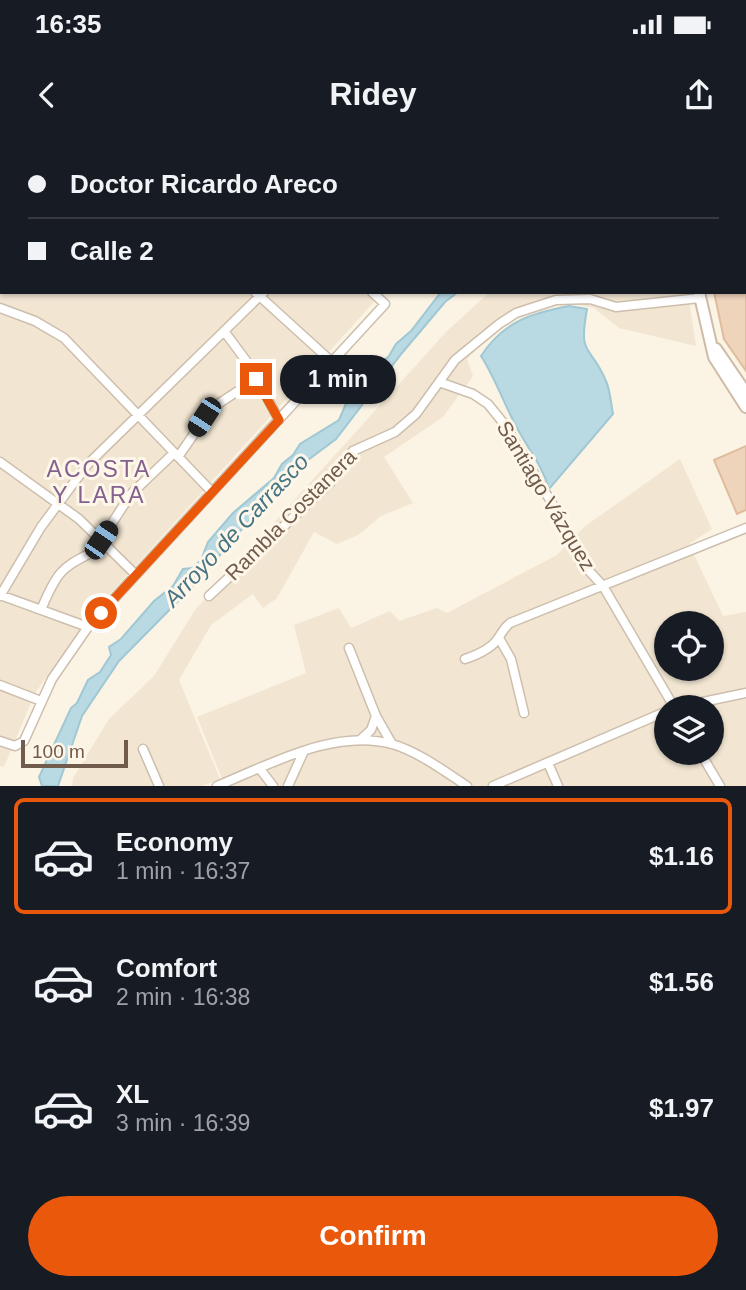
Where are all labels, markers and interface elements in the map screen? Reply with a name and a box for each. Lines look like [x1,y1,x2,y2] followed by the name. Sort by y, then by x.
[35,9,102,39] text: 16:35
[28,76,66,114] icon: back
[329,76,417,112] text: Ridey
[680,76,718,114] icon: share
[70,169,338,199] text: Doctor Ricardo Areco
[70,236,154,266] text: Calle 2
[280,355,396,404] callout: 1 min
[240,363,272,395] route end
[308,366,368,392] text: 1 min
[184,394,225,440] car
[493,417,600,575] street label: Santiago Vázquez
[221,444,361,585] street label: Rambla Costanera
[157,448,314,613] water label: Arroyo de Carrasco
[47,456,151,508] district label: ACOSTA Y LARA
[81,517,122,563] car
[85,597,117,629] route start
[654,611,724,765] map controls
[654,611,724,681] button: locate
[654,695,724,765] button: layers
[21,737,128,769] scale bar
[32,741,85,762] text: 100 m
[32,825,95,888] icon: car
[116,827,233,857] text: Economy
[649,841,714,871] text: $1.16
[116,858,250,884] text: 1 min · 16:37
[32,951,95,1014] icon: car
[116,953,217,983] text: Comfort
[649,967,714,997] text: $1.56
[116,984,250,1010] text: 2 min · 16:38
[32,1077,95,1140] icon: car
[116,1079,149,1109] text: XL
[649,1093,714,1123] text: $1.97
[116,1110,250,1136] text: 3 min · 16:39
[28,1196,718,1276] button: Confirm

